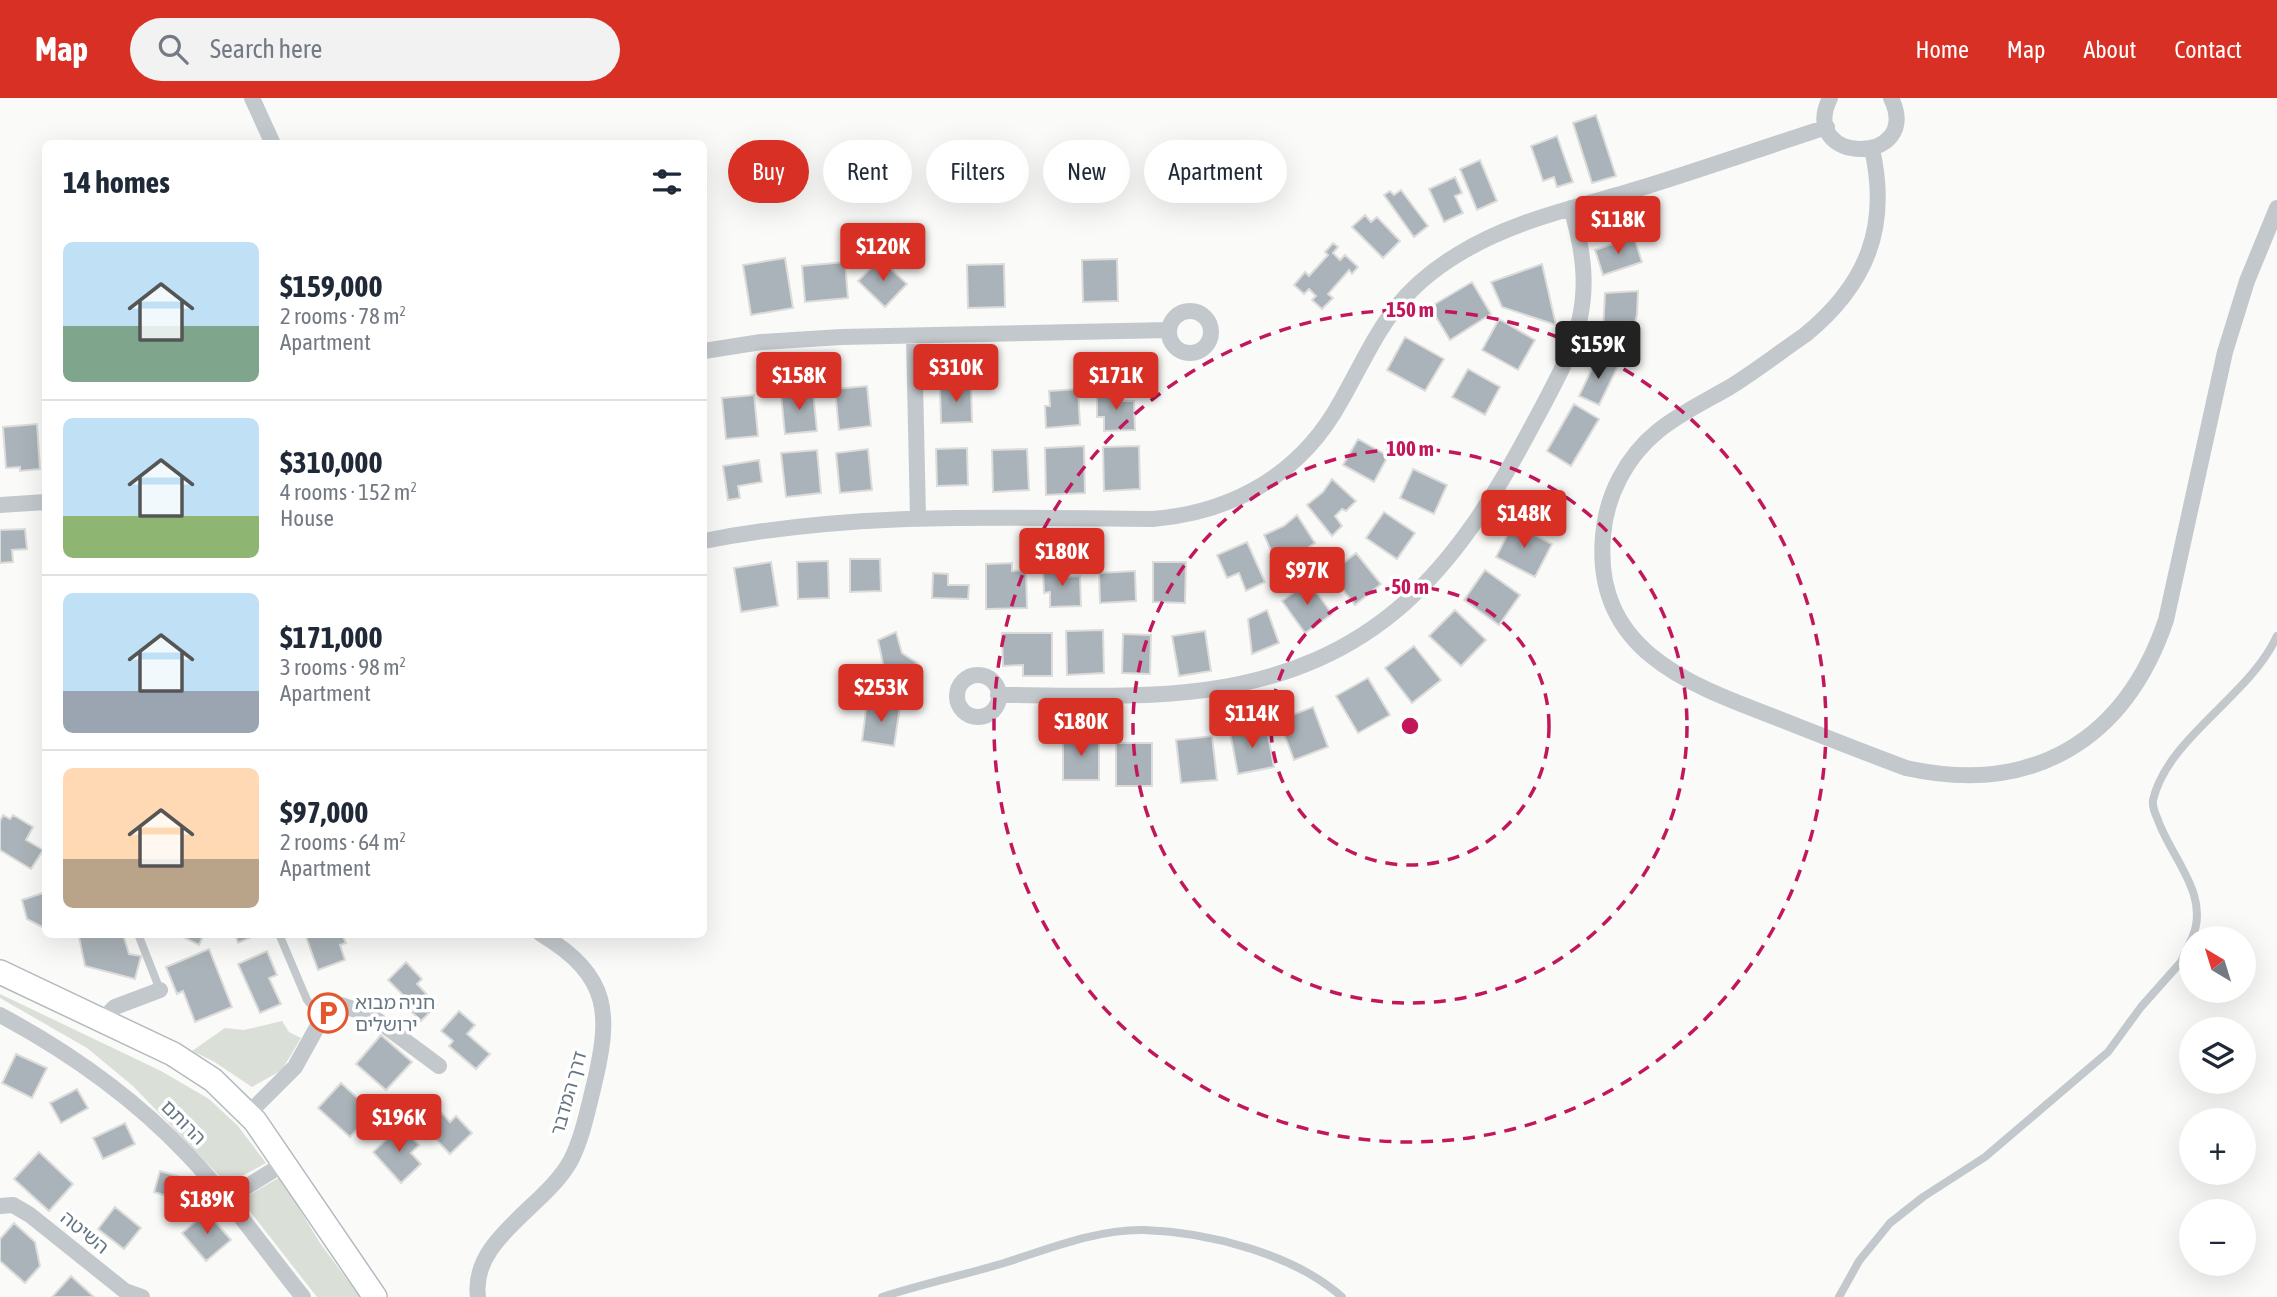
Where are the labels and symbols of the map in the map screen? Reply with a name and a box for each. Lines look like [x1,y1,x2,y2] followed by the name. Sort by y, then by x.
[1569,197,1667,256] pin: $118K
[834,223,932,283] pin: $120K
[1386,297,1434,321] text: 150 m
[1549,322,1647,381] pin: $159K
[907,344,1005,404] pin: $310K
[750,352,848,412] pin: $158K
[1067,352,1165,412] pin: $171K
[1386,436,1434,460] text: 100 m
[1475,490,1573,550] pin: $148K
[1013,528,1111,588] pin: $180K
[1266,547,1348,607] pin: $97K
[1391,574,1429,598] text: 50 m
[832,664,930,724] pin: $253K
[1203,690,1301,750] pin: $114K
[1032,698,1130,758] pin: $180K
[1398,714,1422,738] centre of rings
[2179,926,2256,1003] north arrow
[355,991,435,1035] place label: חניה מבוא ירושלים
[307,992,349,1034] parking icon: חניה מבוא ירושלים
[545,1048,591,1138] street label: דרך המדבר
[350,1094,448,1154] pin: $196K
[157,1095,211,1149] street label: הרותם
[158,1176,256,1236] pin: $189K
[57,1206,113,1258] street label: השיטה

